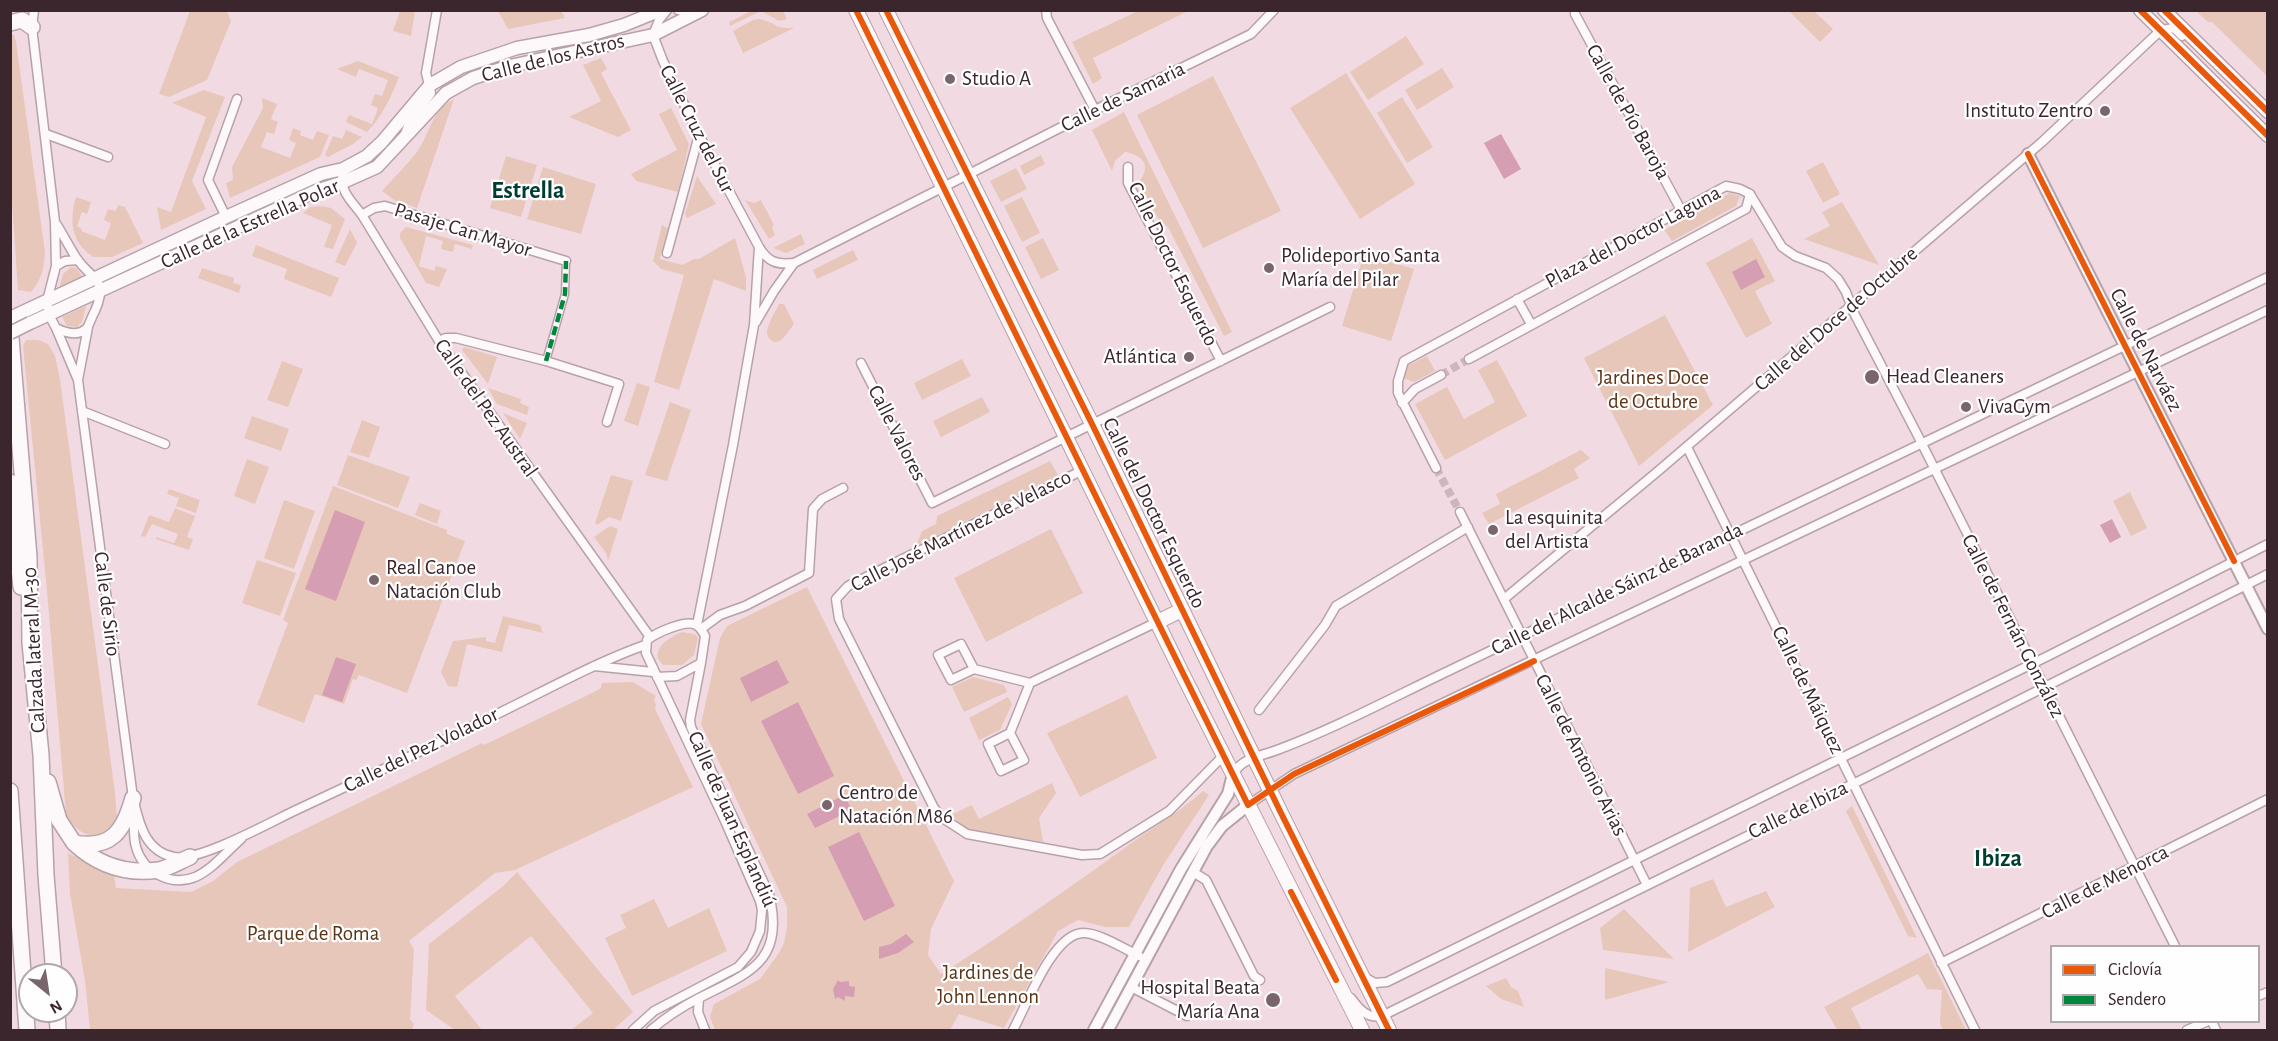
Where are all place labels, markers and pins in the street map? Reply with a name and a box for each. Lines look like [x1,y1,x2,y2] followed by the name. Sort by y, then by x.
[962,66,1031,92] place label: Studio A
[943,72,957,86] marker: Studio A
[1965,98,2093,124] place label: Instituto Zentro
[2098,104,2112,118] marker: Instituto Zentro
[1281,243,1440,293] place label: Polideportivo Santa María del Pilar
[1262,261,1276,275] marker: Polideportivo Santa María del Pilar
[1104,344,1177,370] place label: Atlántica
[1182,350,1196,364] marker: Atlántica
[1886,364,2004,390] place label: Head Cleaners
[1863,368,1881,386] marker: Head Cleaners
[1978,394,2051,420] place label: VivaGym
[1959,400,1973,414] marker: VivaGym
[1505,505,1603,555] place label: La esquinita del Artista
[1486,523,1500,537] marker: La esquinita del Artista
[386,555,501,605] place label: Real Canoe Natación Club
[367,573,381,587] marker: Real Canoe Natación Club
[839,780,953,830] place label: Centro de Natación M86
[820,798,834,812] marker: Centro de Natación M86
[1140,975,1260,1025] place label: Hospital Beata María Ana
[1264,991,1282,1009] marker: Hospital Beata María Ana

